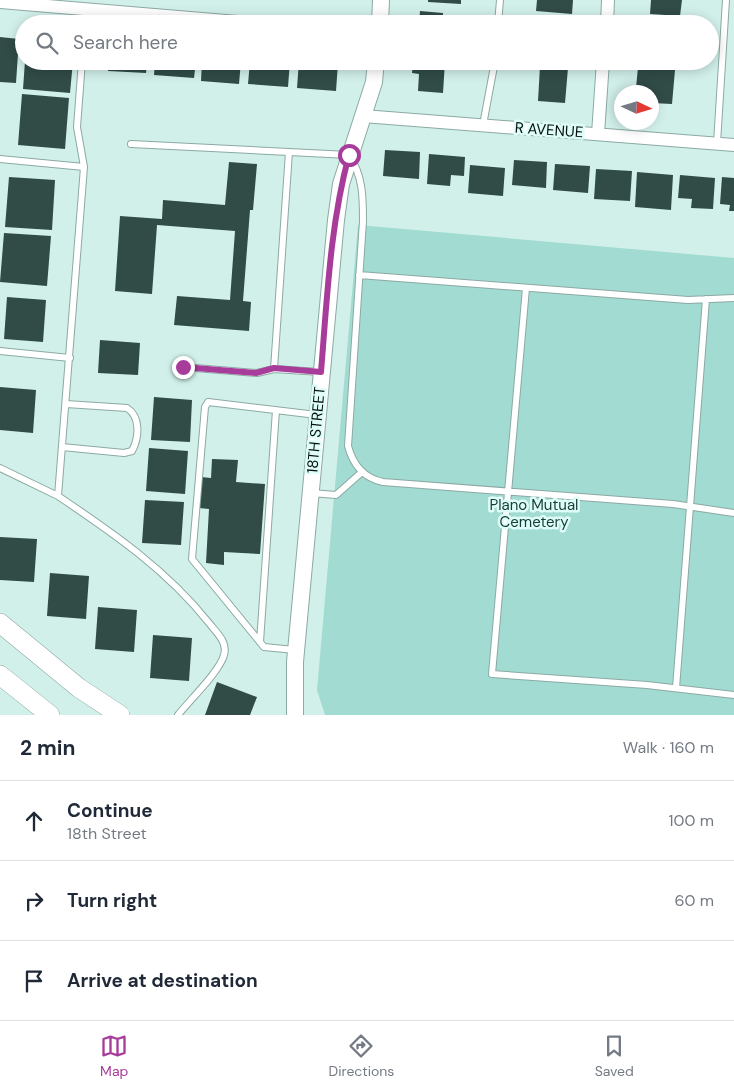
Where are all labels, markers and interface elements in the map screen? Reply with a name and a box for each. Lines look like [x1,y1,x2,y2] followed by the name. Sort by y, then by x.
[15,15,719,70] search box
[33,29,61,57] icon: search
[73,30,178,55] text: Search here
[614,85,659,130] north arrow
[514,118,584,142] street label: R AVENUE
[338,144,361,167] route start
[172,356,195,379] route end
[302,386,330,474] street label: 18TH STREET
[490,495,578,532] park label: Plano Mutual Cemetery
[20,734,76,762] text: 2 min
[623,737,714,758] text: Walk · 160 m
[67,798,153,823] text: Continue
[20,807,48,835] icon: ahead
[669,810,714,831] text: 100 m
[67,823,147,844] text: 18th Street
[20,887,48,915] icon: right
[67,888,157,913] text: Turn right
[674,890,714,911] text: 60 m
[20,967,48,995] icon: arrive
[67,968,258,993] text: Arrive at destination
[100,1032,128,1080] tab: Map
[329,1032,394,1080] tab: Directions
[595,1032,634,1080] tab: Saved

